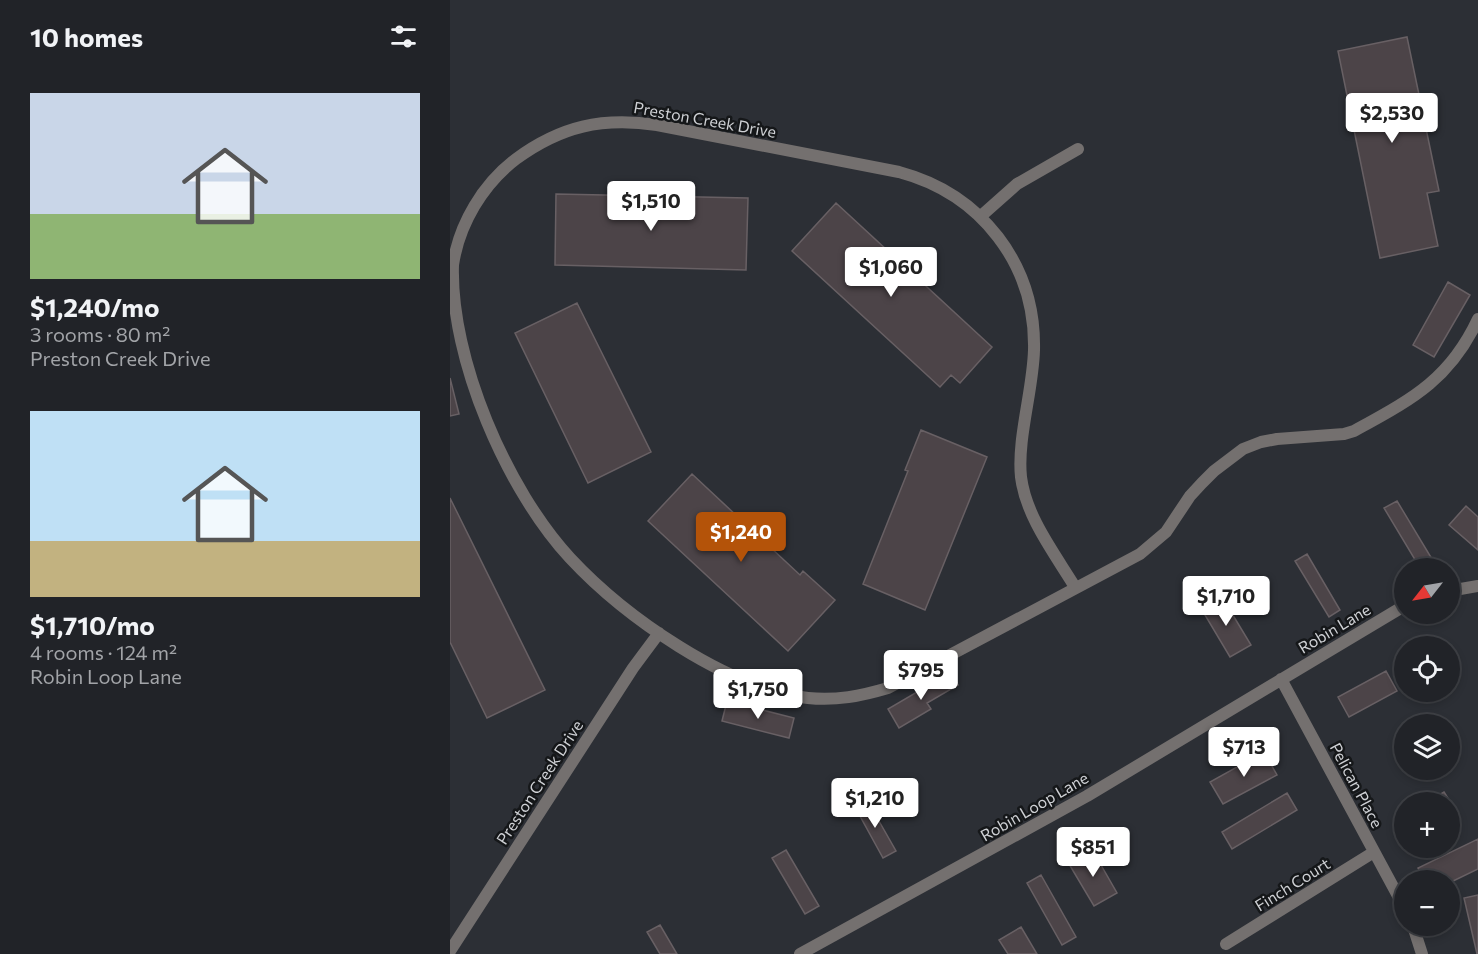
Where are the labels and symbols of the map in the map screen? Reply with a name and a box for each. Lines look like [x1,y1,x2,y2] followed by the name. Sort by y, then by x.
[1343,93,1441,144] pin: $2,530
[632,97,778,141] street label: Preston Creek Drive
[602,181,700,232] pin: $1,510
[842,247,940,298] pin: $1,060
[692,512,790,563] pin: $1,240
[1394,558,1460,624] north arrow
[1177,576,1275,627] pin: $1,710
[1295,599,1373,657] street label: Robin Lane
[885,650,957,701] pin: $795
[709,669,807,720] pin: $1,750
[492,716,586,848] street label: Preston Creek Drive
[1208,727,1280,778] pin: $713
[1327,739,1387,831] street label: Pelican Place
[977,767,1091,845] street label: Robin Loop Lane
[826,778,924,829] pin: $1,210
[1057,827,1129,878] pin: $851
[1251,853,1333,915] street label: Finch Court

